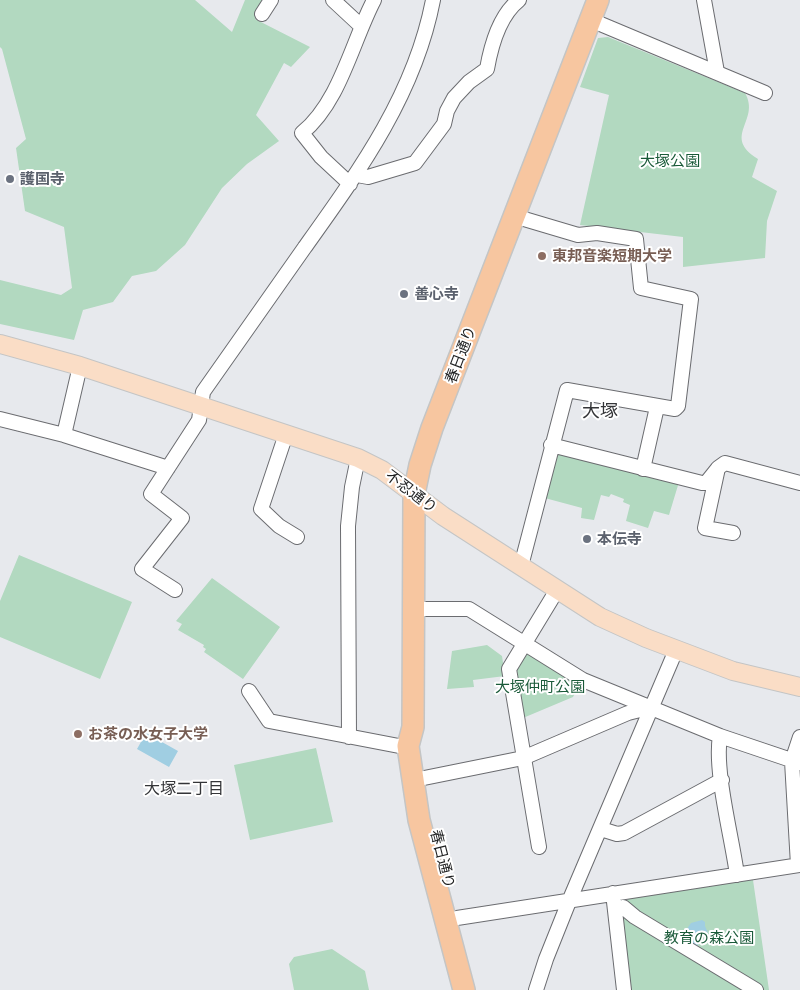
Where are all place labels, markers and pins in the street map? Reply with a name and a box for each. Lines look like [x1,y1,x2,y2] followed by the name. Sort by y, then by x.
[20,170,65,188] place label: 護国寺
[4,173,16,185] marker: 護国寺
[552,247,672,265] place label: 東邦音楽短期大学
[536,250,548,262] marker: 東邦音楽短期大学
[414,285,459,303] place label: 善心寺
[398,288,410,300] marker: 善心寺
[597,530,642,548] place label: 本伝寺
[581,533,593,545] marker: 本伝寺
[88,725,208,743] place label: お茶の水女子大学
[72,728,84,740] marker: お茶の水女子大学

